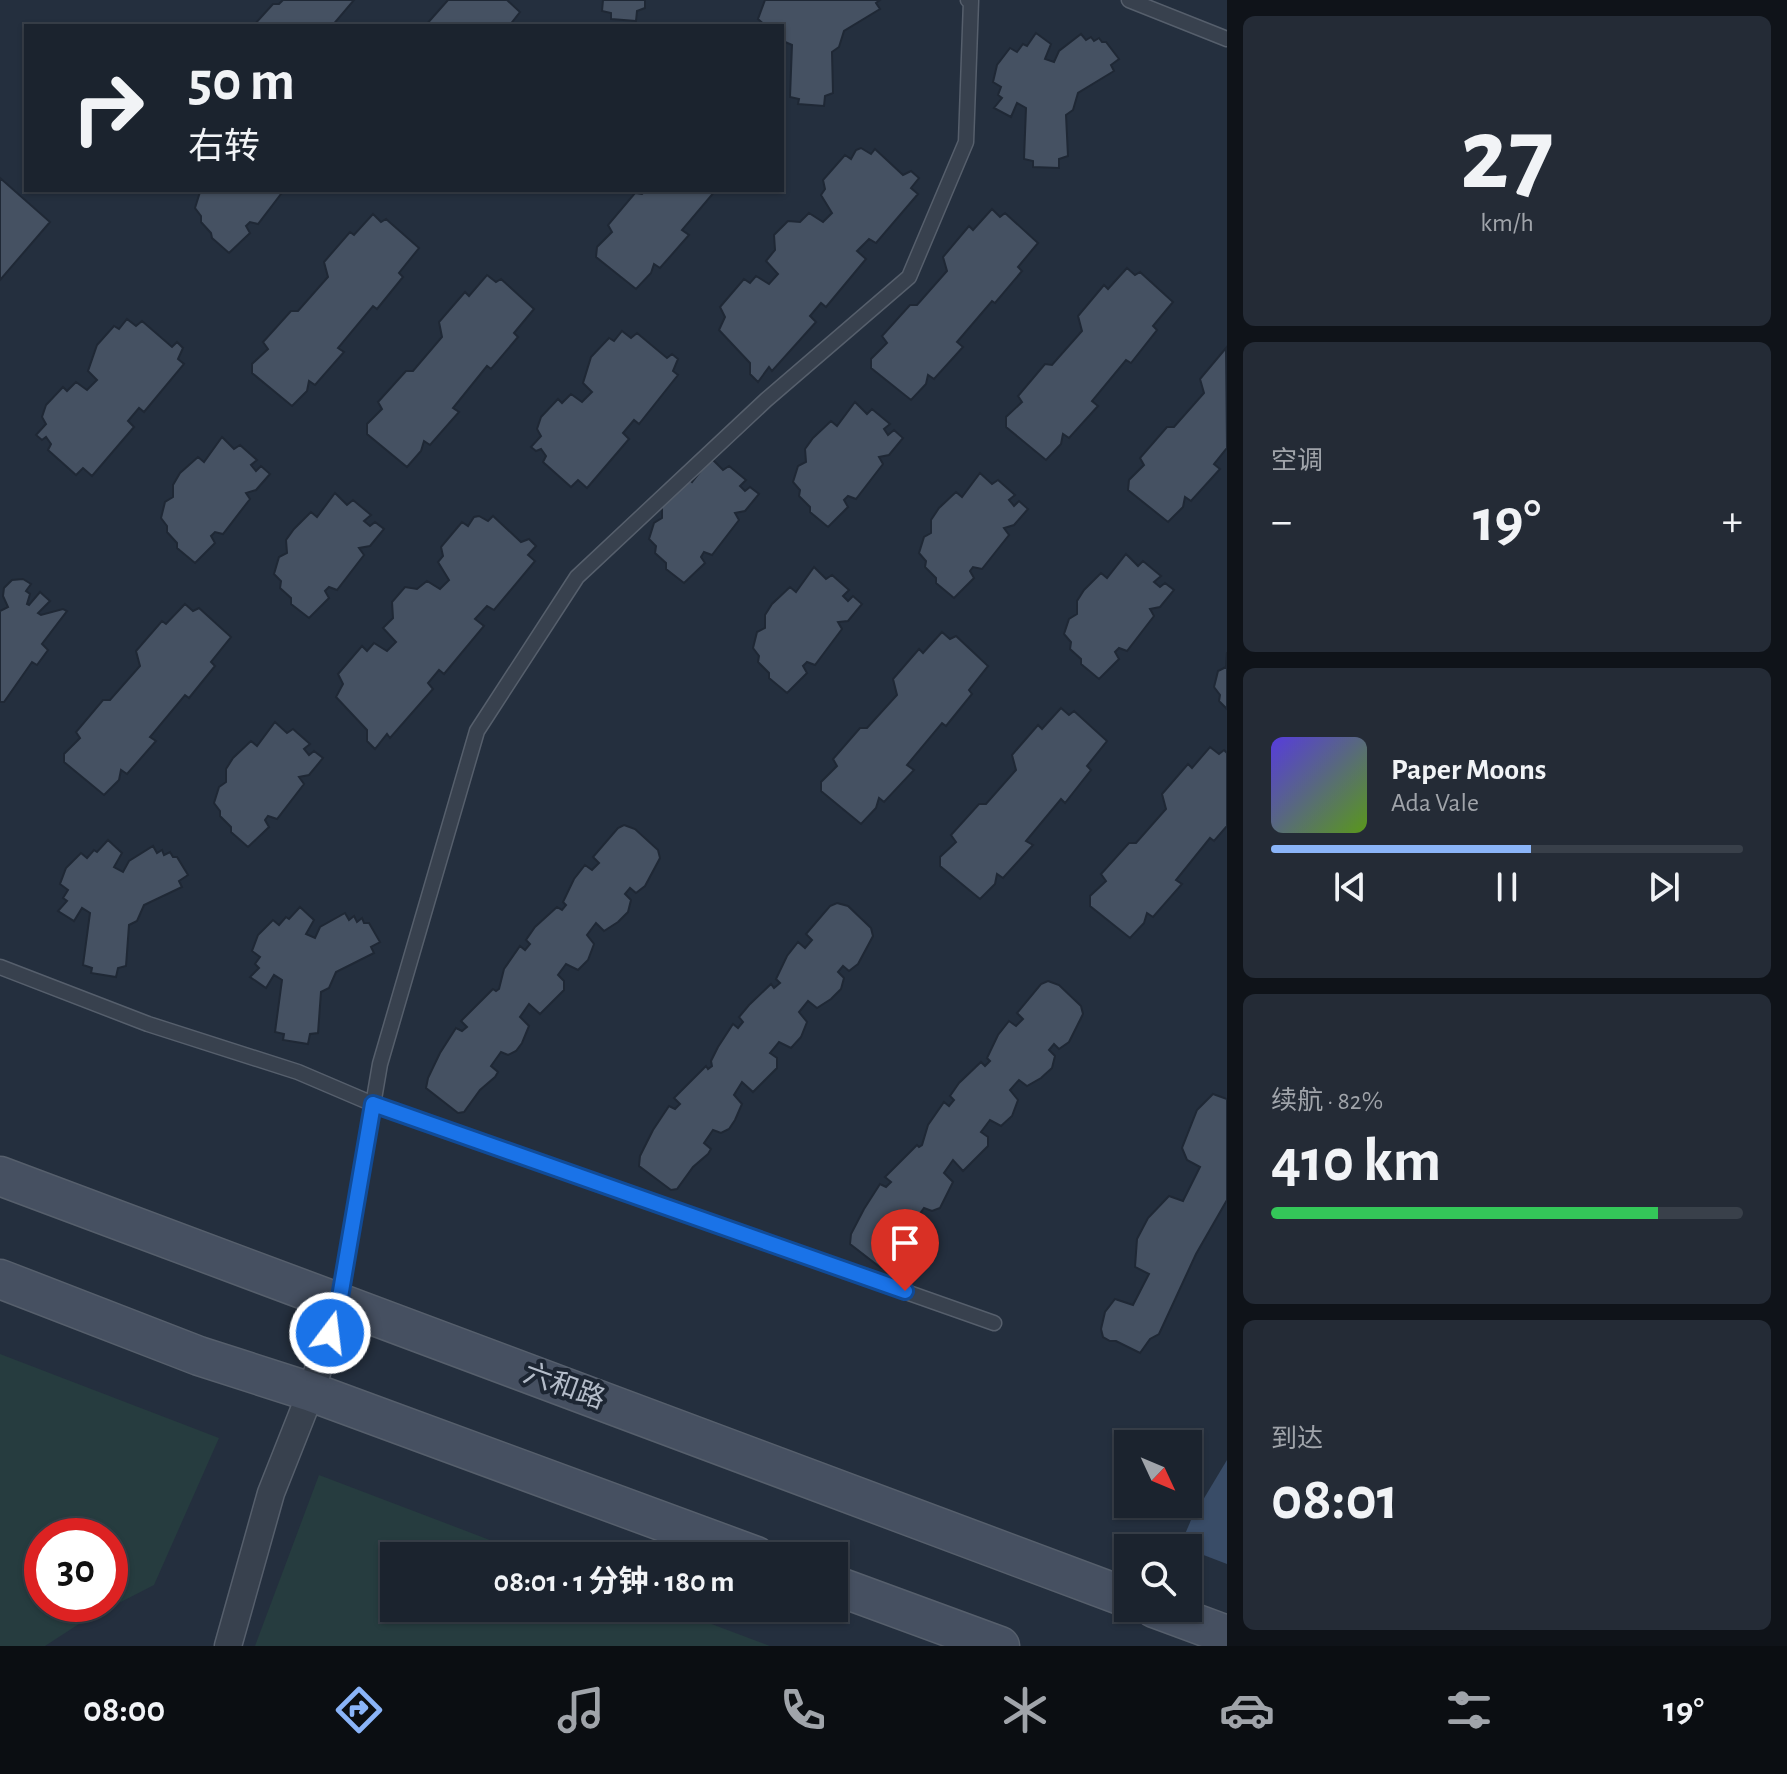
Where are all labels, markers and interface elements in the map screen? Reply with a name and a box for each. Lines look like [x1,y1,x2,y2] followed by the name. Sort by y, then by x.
[188,54,295,110] text: 50 m
[56,56,160,160] icon: right
[1460,104,1554,208] text: 27
[188,129,260,165] text: 右转
[1480,210,1534,236] text: km/h
[1271,448,1323,474] text: 空调
[1473,492,1541,552] text: 19°
[1271,500,1292,544] text: −
[1722,500,1743,544] text: +
[1391,755,1546,785] text: Paper Moons
[1391,790,1479,816] text: Ada Vale
[1328,865,1372,909] icon: previous
[1485,865,1529,909] icon: pause
[1642,865,1686,909] icon: next
[1271,1088,1383,1114] text: 续航 · 82%
[1271,1132,1441,1192] text: 410 km
[871,1209,939,1291] pin
[883,1221,927,1265] icon: arrive
[288,1291,372,1375] position arrow
[520,1358,609,1415] street label: 六和路
[1271,1426,1323,1452] text: 到达
[1114,1430,1202,1518] north arrow
[1114,1430,1202,1622] map controls
[1271,1470,1398,1530] text: 08:01
[24,1518,128,1622] speed limit sign: 30
[1114,1534,1202,1622] button: search
[494,1567,734,1597] text: 08:01 · 1 分钟 · 180 m
[331,1682,387,1738] icon: directions
[553,1682,609,1738] icon: music
[775,1682,831,1738] icon: phone
[997,1682,1053,1738] icon: climate
[1219,1682,1275,1738] icon: car
[1441,1682,1497,1738] icon: filters
[83,1692,165,1728] text: 08:00
[1663,1692,1704,1728] text: 19°

